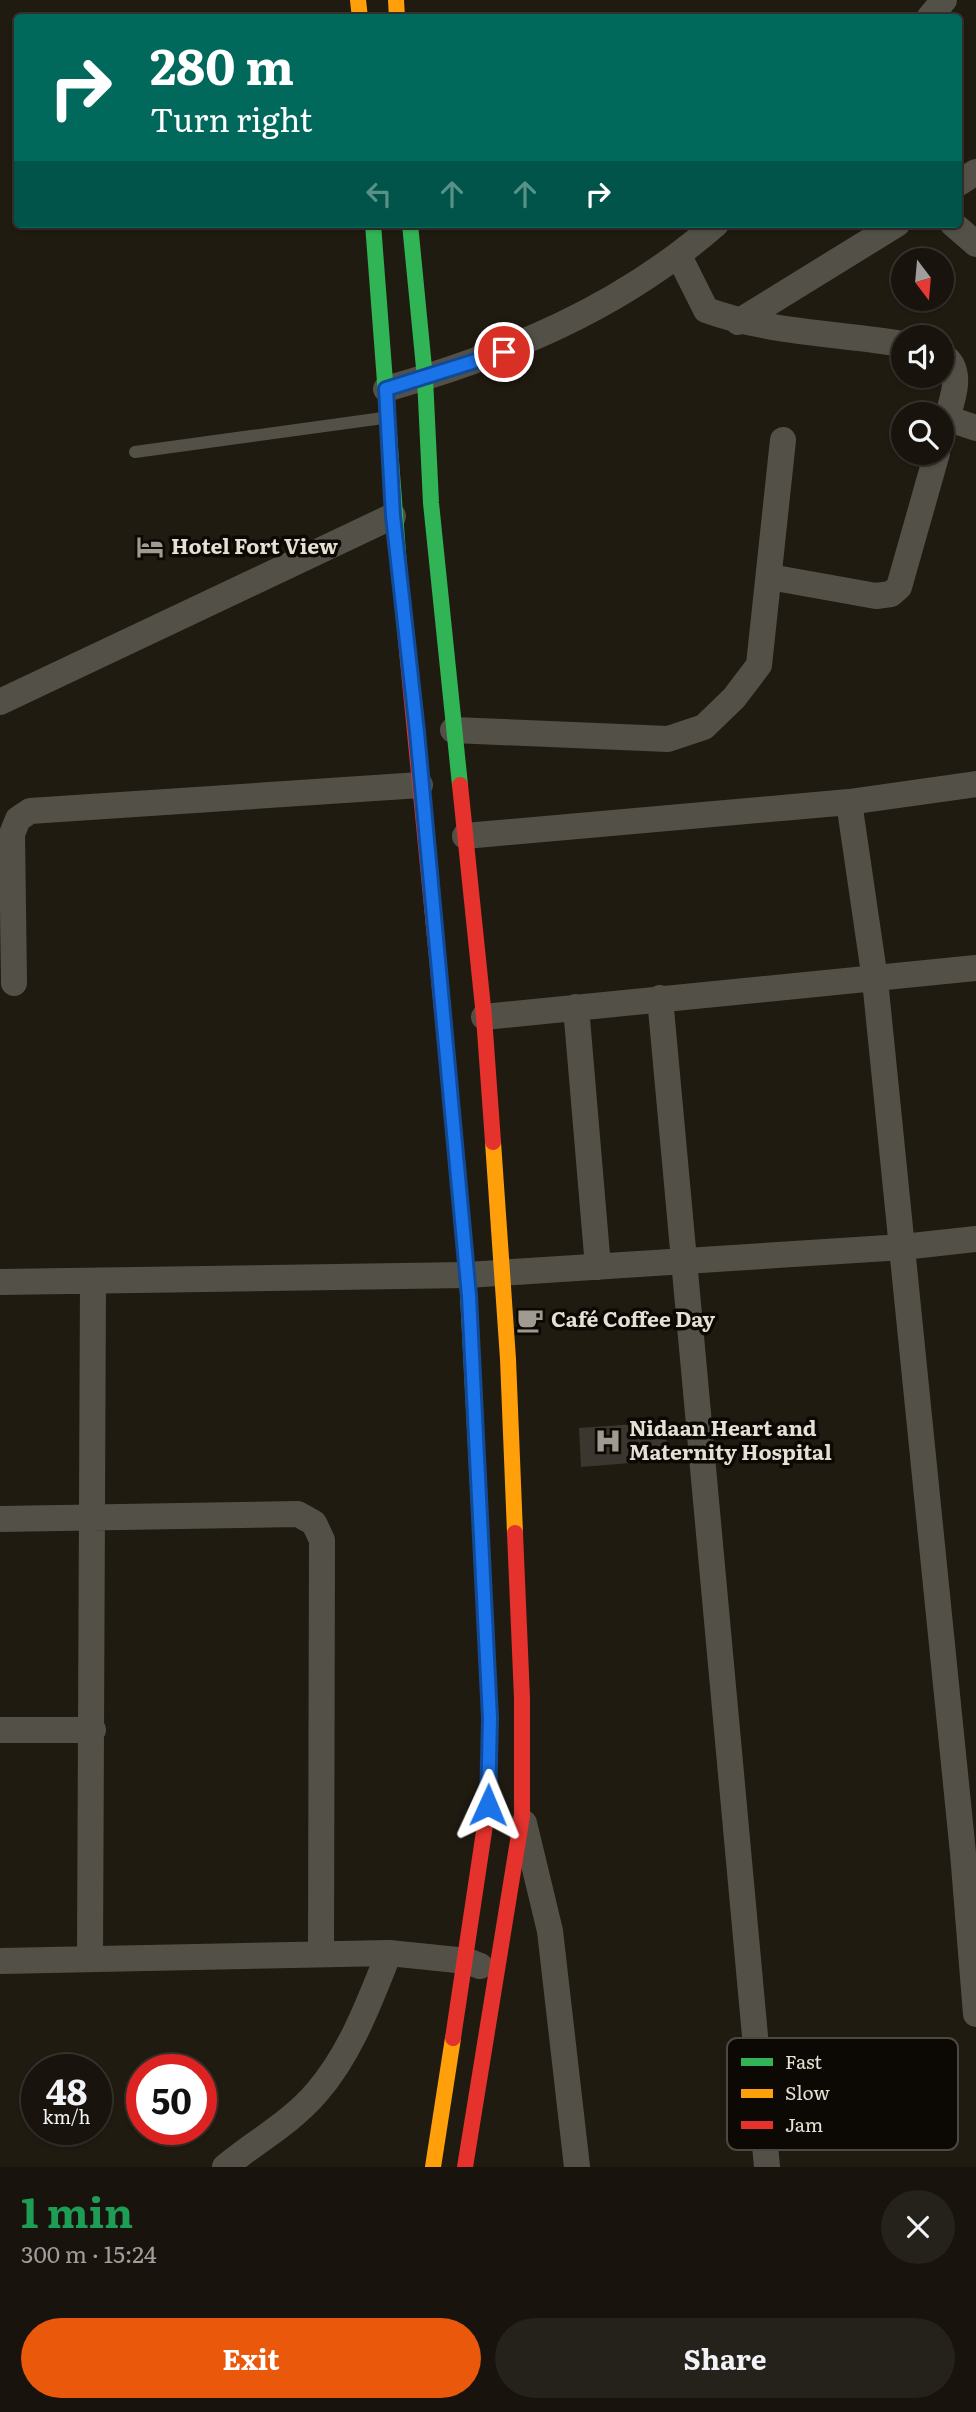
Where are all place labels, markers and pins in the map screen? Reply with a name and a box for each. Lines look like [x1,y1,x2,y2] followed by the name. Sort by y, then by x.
[474,322,534,382] pin
[171,529,338,560] place label: Hotel Fort View
[135,532,165,562] hotel icon: Hotel Fort View
[551,1302,715,1333] place label: Café Coffee Day
[515,1305,545,1335] cafe icon: Café Coffee Day
[629,1411,832,1466] place label: Nidaan Heart and Maternity Hospital
[593,1426,623,1456] hospital icon: Nidaan Heart and Maternity Hospital

